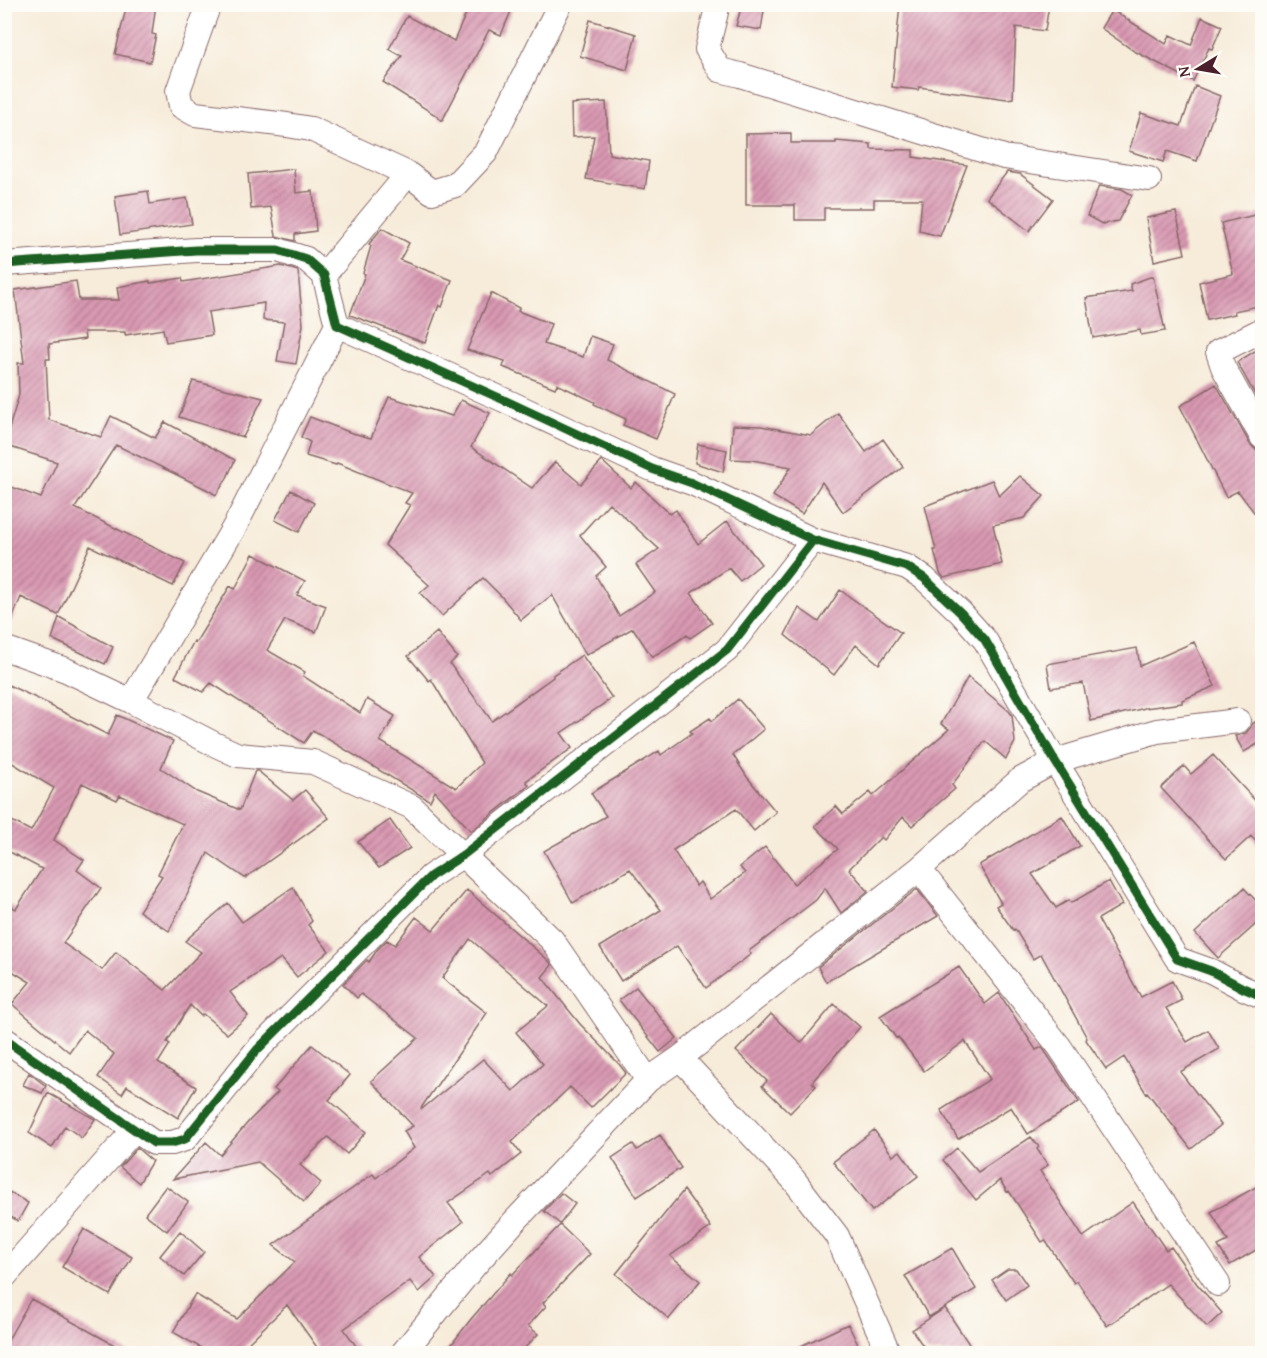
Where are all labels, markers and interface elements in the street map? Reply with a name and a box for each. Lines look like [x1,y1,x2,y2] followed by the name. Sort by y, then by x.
[1168,39,1228,99] north arrow
[1170,64,1196,79] text: N

